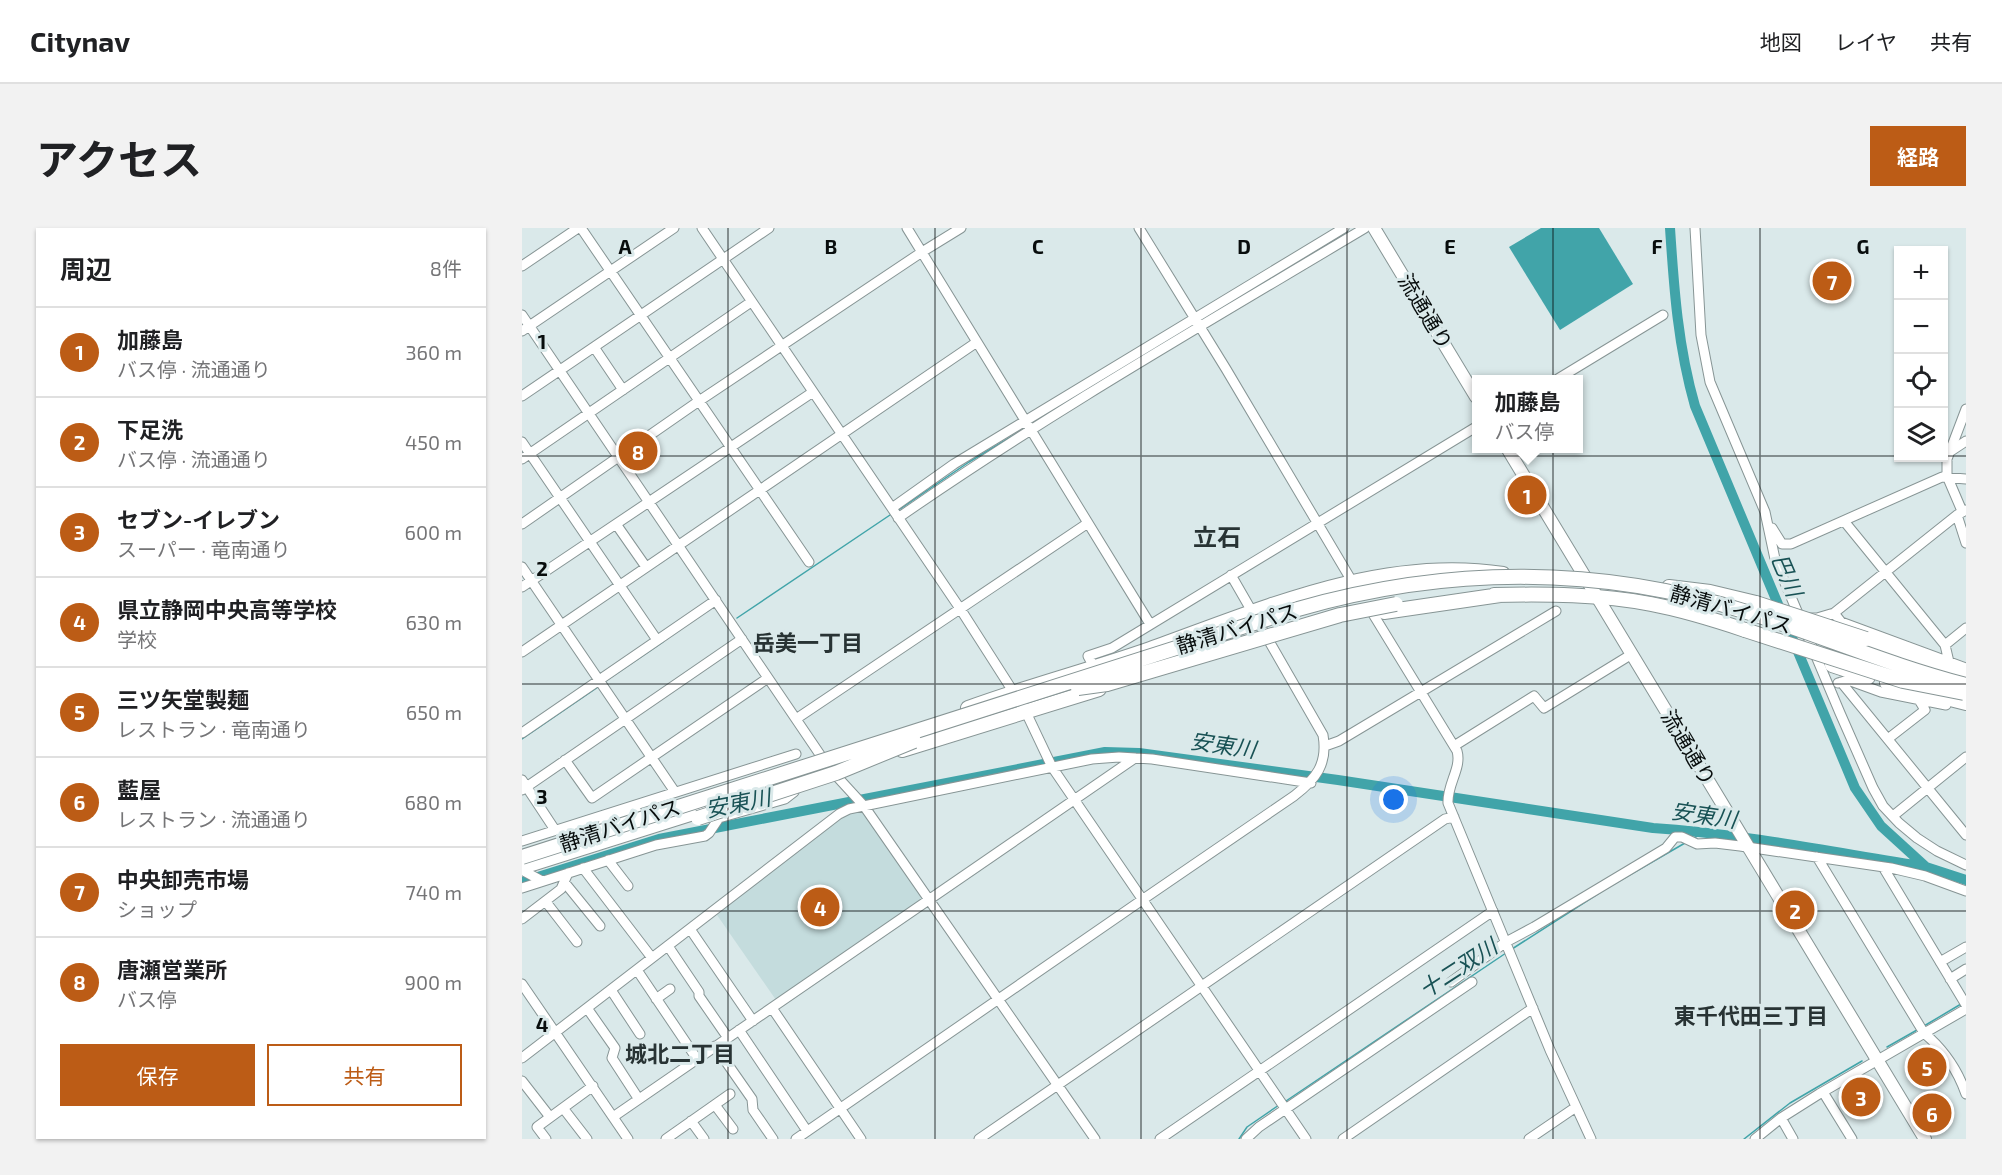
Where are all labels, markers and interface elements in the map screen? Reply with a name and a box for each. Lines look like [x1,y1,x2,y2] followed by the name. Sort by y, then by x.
[30,24,130,58] text: Citynav
[1760,29,1802,54] text: 地図
[1835,29,1897,54] text: レイヤ
[1930,29,1972,54] text: 共有
[1870,126,1966,186] button: 経路
[36,133,202,183] text: アクセス
[618,234,632,258] text: A
[825,234,837,258] text: B
[1032,234,1044,258] text: C
[1237,234,1251,258] text: D
[1444,234,1456,258] text: E
[1651,234,1663,258] text: F
[1857,234,1869,258] text: G
[1894,246,1948,462] map controls
[1894,246,1948,300] button: +
[60,253,112,284] text: 周辺
[430,256,462,280] text: 8件
[1812,259,1852,304] pin: 7
[1394,269,1459,354] street label: 流通通り
[1894,300,1948,354] button: −
[117,326,183,352] text: 加藤島
[538,329,546,353] text: 1
[75,340,84,364] text: 1
[405,340,462,364] text: 360 m
[1894,354,1948,408] button: locate
[117,357,271,381] text: バス停 · 流通通り
[1472,375,1583,453] popup
[1494,388,1561,414] text: 加藤島
[1894,408,1948,462] button: layers
[117,416,183,442] text: 下足洗
[1494,419,1554,443] text: バス停
[618,428,658,474] pin: 8
[74,430,85,454] text: 2
[405,430,462,454] text: 450 m
[117,447,271,471] text: バス停 · 流通通り
[1508,472,1546,518] pin: 1
[117,506,280,532] text: セブン-イレブン
[74,520,85,544] text: 3
[404,520,462,544] text: 600 m
[1193,522,1241,551] district label: 立石
[117,537,290,561] text: スーパー · 竜南通り
[1767,549,1809,602] water label: 巴川
[536,556,548,580] text: 2
[1668,579,1795,638] street label: 静清バイパス
[117,596,337,622] text: 県立静岡中央高等学校
[1173,597,1300,658] street label: 静清バイパス
[73,610,86,634] text: 4
[405,610,462,634] text: 630 m
[117,627,157,651] text: 学校
[753,629,863,655] district label: 岳美一丁目
[117,686,249,712] text: 三ツ矢堂製麺
[74,700,85,724] text: 5
[406,700,462,724] text: 650 m
[1657,705,1722,790] street label: 流通通り
[117,717,311,741] text: レストラン · 竜南通り
[1189,727,1260,762] water label: 安東川
[117,776,161,802] text: 藍屋
[703,783,775,821] water label: 安東川
[536,784,548,808] text: 3
[1379,785,1408,814] your location
[74,790,85,814] text: 6
[404,790,462,814] text: 680 m
[556,793,683,856] street label: 静清バイパス
[1670,797,1741,832] water label: 安東川
[117,807,311,831] text: レストラン · 流通通り
[117,866,249,892] text: 中央卸売市場
[74,880,85,904] text: 7
[405,880,462,904] text: 740 m
[800,884,840,930] pin: 4
[1776,888,1814,932] pin: 2
[117,897,197,921] text: ショップ
[1413,931,1503,1002] water label: 十二双川
[117,956,227,982] text: 唐瀬営業所
[73,970,86,994] text: 8
[404,970,462,994] text: 900 m
[117,987,177,1011] text: バス停
[1674,1002,1828,1028] district label: 東千代田三丁目
[536,1012,549,1036] text: 4
[625,1040,735,1066] district label: 城北二丁目
[60,1044,255,1106] button: 保存
[267,1044,462,1106] button: 共有
[1908,1044,1946,1090] pin: 5
[1842,1074,1880,1120] pin: 3
[1912,1090,1952,1136] pin: 6

